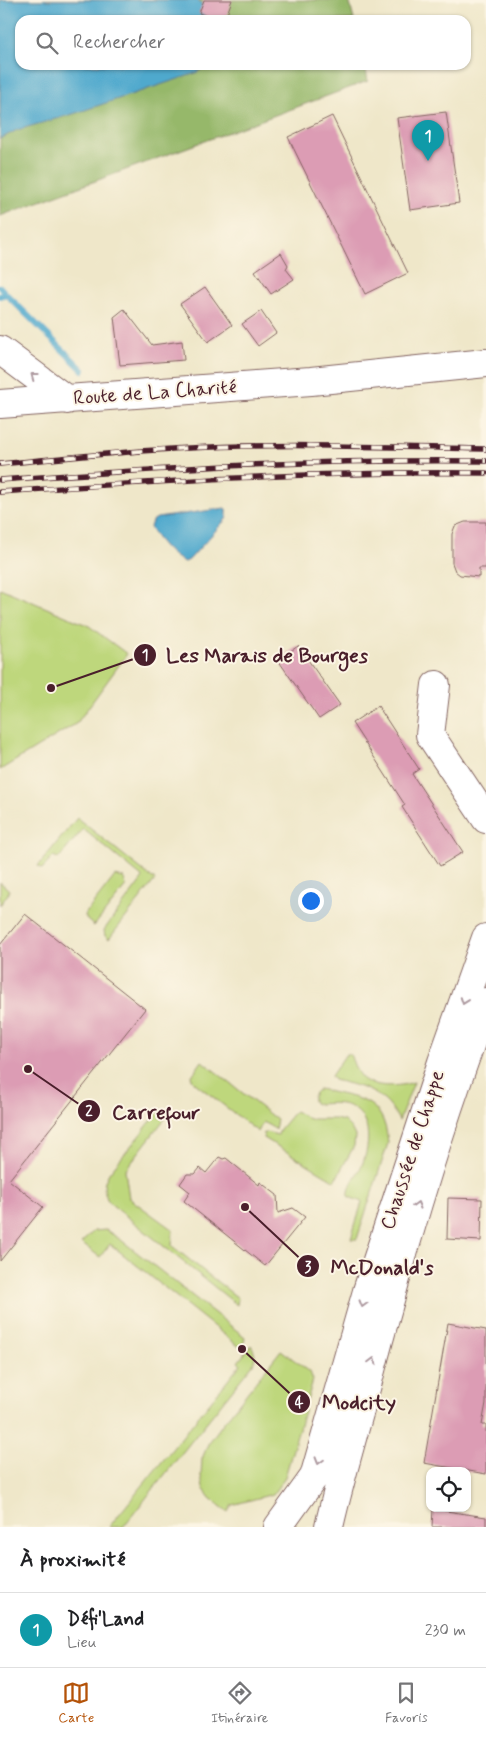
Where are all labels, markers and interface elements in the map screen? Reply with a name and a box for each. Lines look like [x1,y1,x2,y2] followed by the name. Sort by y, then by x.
[15,15,471,70] search box
[33,29,61,57] icon: search
[73,30,165,55] text: Rechercher
[412,120,444,161] pin: 1
[31,373,40,381] one-way arrow
[72,374,238,412] street label: Route de La Charité
[133,637,377,673] callout: Les Marais de Bourges
[166,642,369,672] text: Les Marais de Bourges
[142,646,148,666] text: 1
[298,888,324,914] your location
[460,996,470,1004] one-way arrow
[375,1067,452,1233] street label: Chaussée de Chappe
[77,1093,210,1129] callout: Carrefour
[112,1099,200,1129] text: Carrefour
[85,1102,93,1122] text: 2
[411,1201,421,1209] one-way arrow
[296,1248,444,1284] callout: McDonald's
[330,1254,434,1282] text: McDonald's
[305,1258,312,1278] text: 3
[358,1300,369,1309] one-way arrow
[367,1357,378,1366] one-way arrow
[287,1384,406,1420] callout: Modcity
[322,1389,396,1417] text: Modcity
[295,1393,304,1413] text: 4
[314,1456,324,1464] one-way arrow
[426,1467,471,1512] map controls
[426,1467,471,1512] button: locate
[20,1546,126,1574] text: À proximité
[67,1607,144,1632] text: Défi'Land
[32,1620,40,1641] text: 1
[425,1620,466,1641] text: 230 m
[67,1632,97,1653] text: Lieu
[58,1679,94,1727] tab: Carte
[211,1679,268,1727] tab: Itinéraire
[385,1679,428,1727] tab: Favoris

